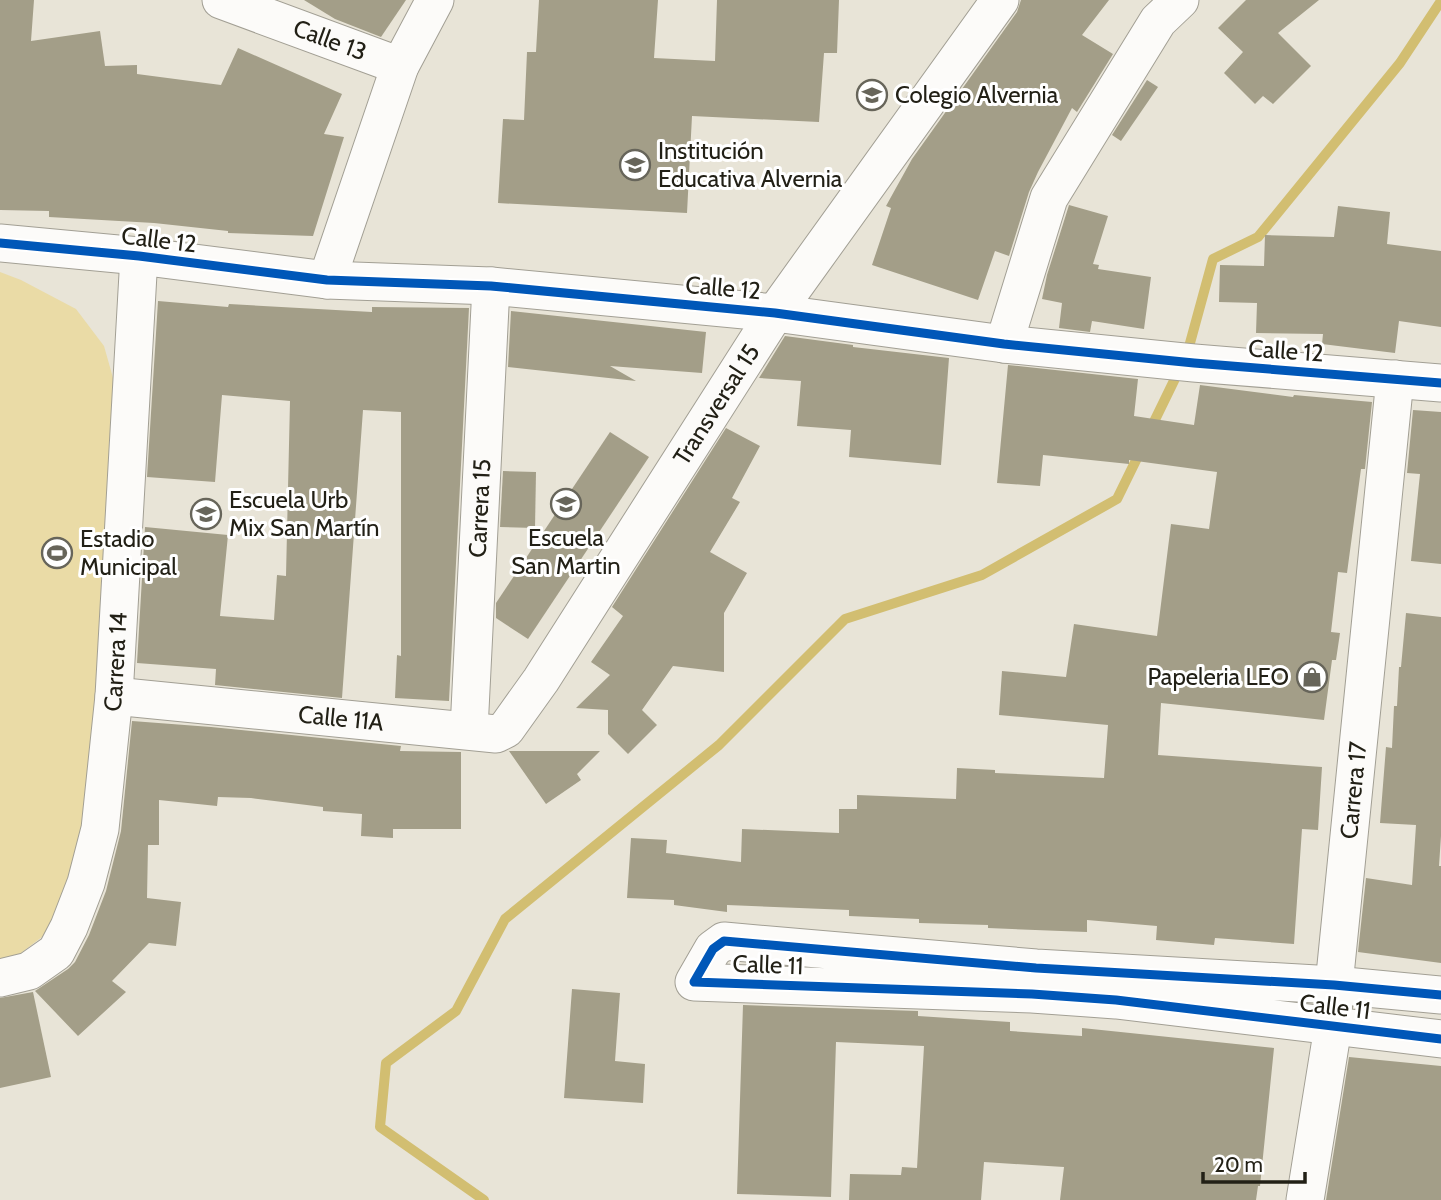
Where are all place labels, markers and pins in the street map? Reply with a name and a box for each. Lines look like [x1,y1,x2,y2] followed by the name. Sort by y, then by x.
[855,78,889,112] school or university icon: Colegio Alvernia
[895,80,1059,109] place label: Colegio Alvernia
[658,136,843,193] place label: Institución Educativa Alvernia
[618,148,652,182] school or university icon: Institución Educativa Alvernia
[229,485,380,542] place label: Escuela Urb Mix San Martín
[549,487,583,521] school or university icon: Escuela San Martin
[189,497,223,531] school or university icon: Escuela Urb Mix San Martín
[511,523,621,580] place label: Escuela San Martin
[80,524,177,581] place label: Estadio Municipal
[40,536,74,570] sports icon: Estadio Municipal
[1295,660,1329,694] shop icon: Papeleria LEO
[1147,662,1289,691] place label: Papeleria LEO

